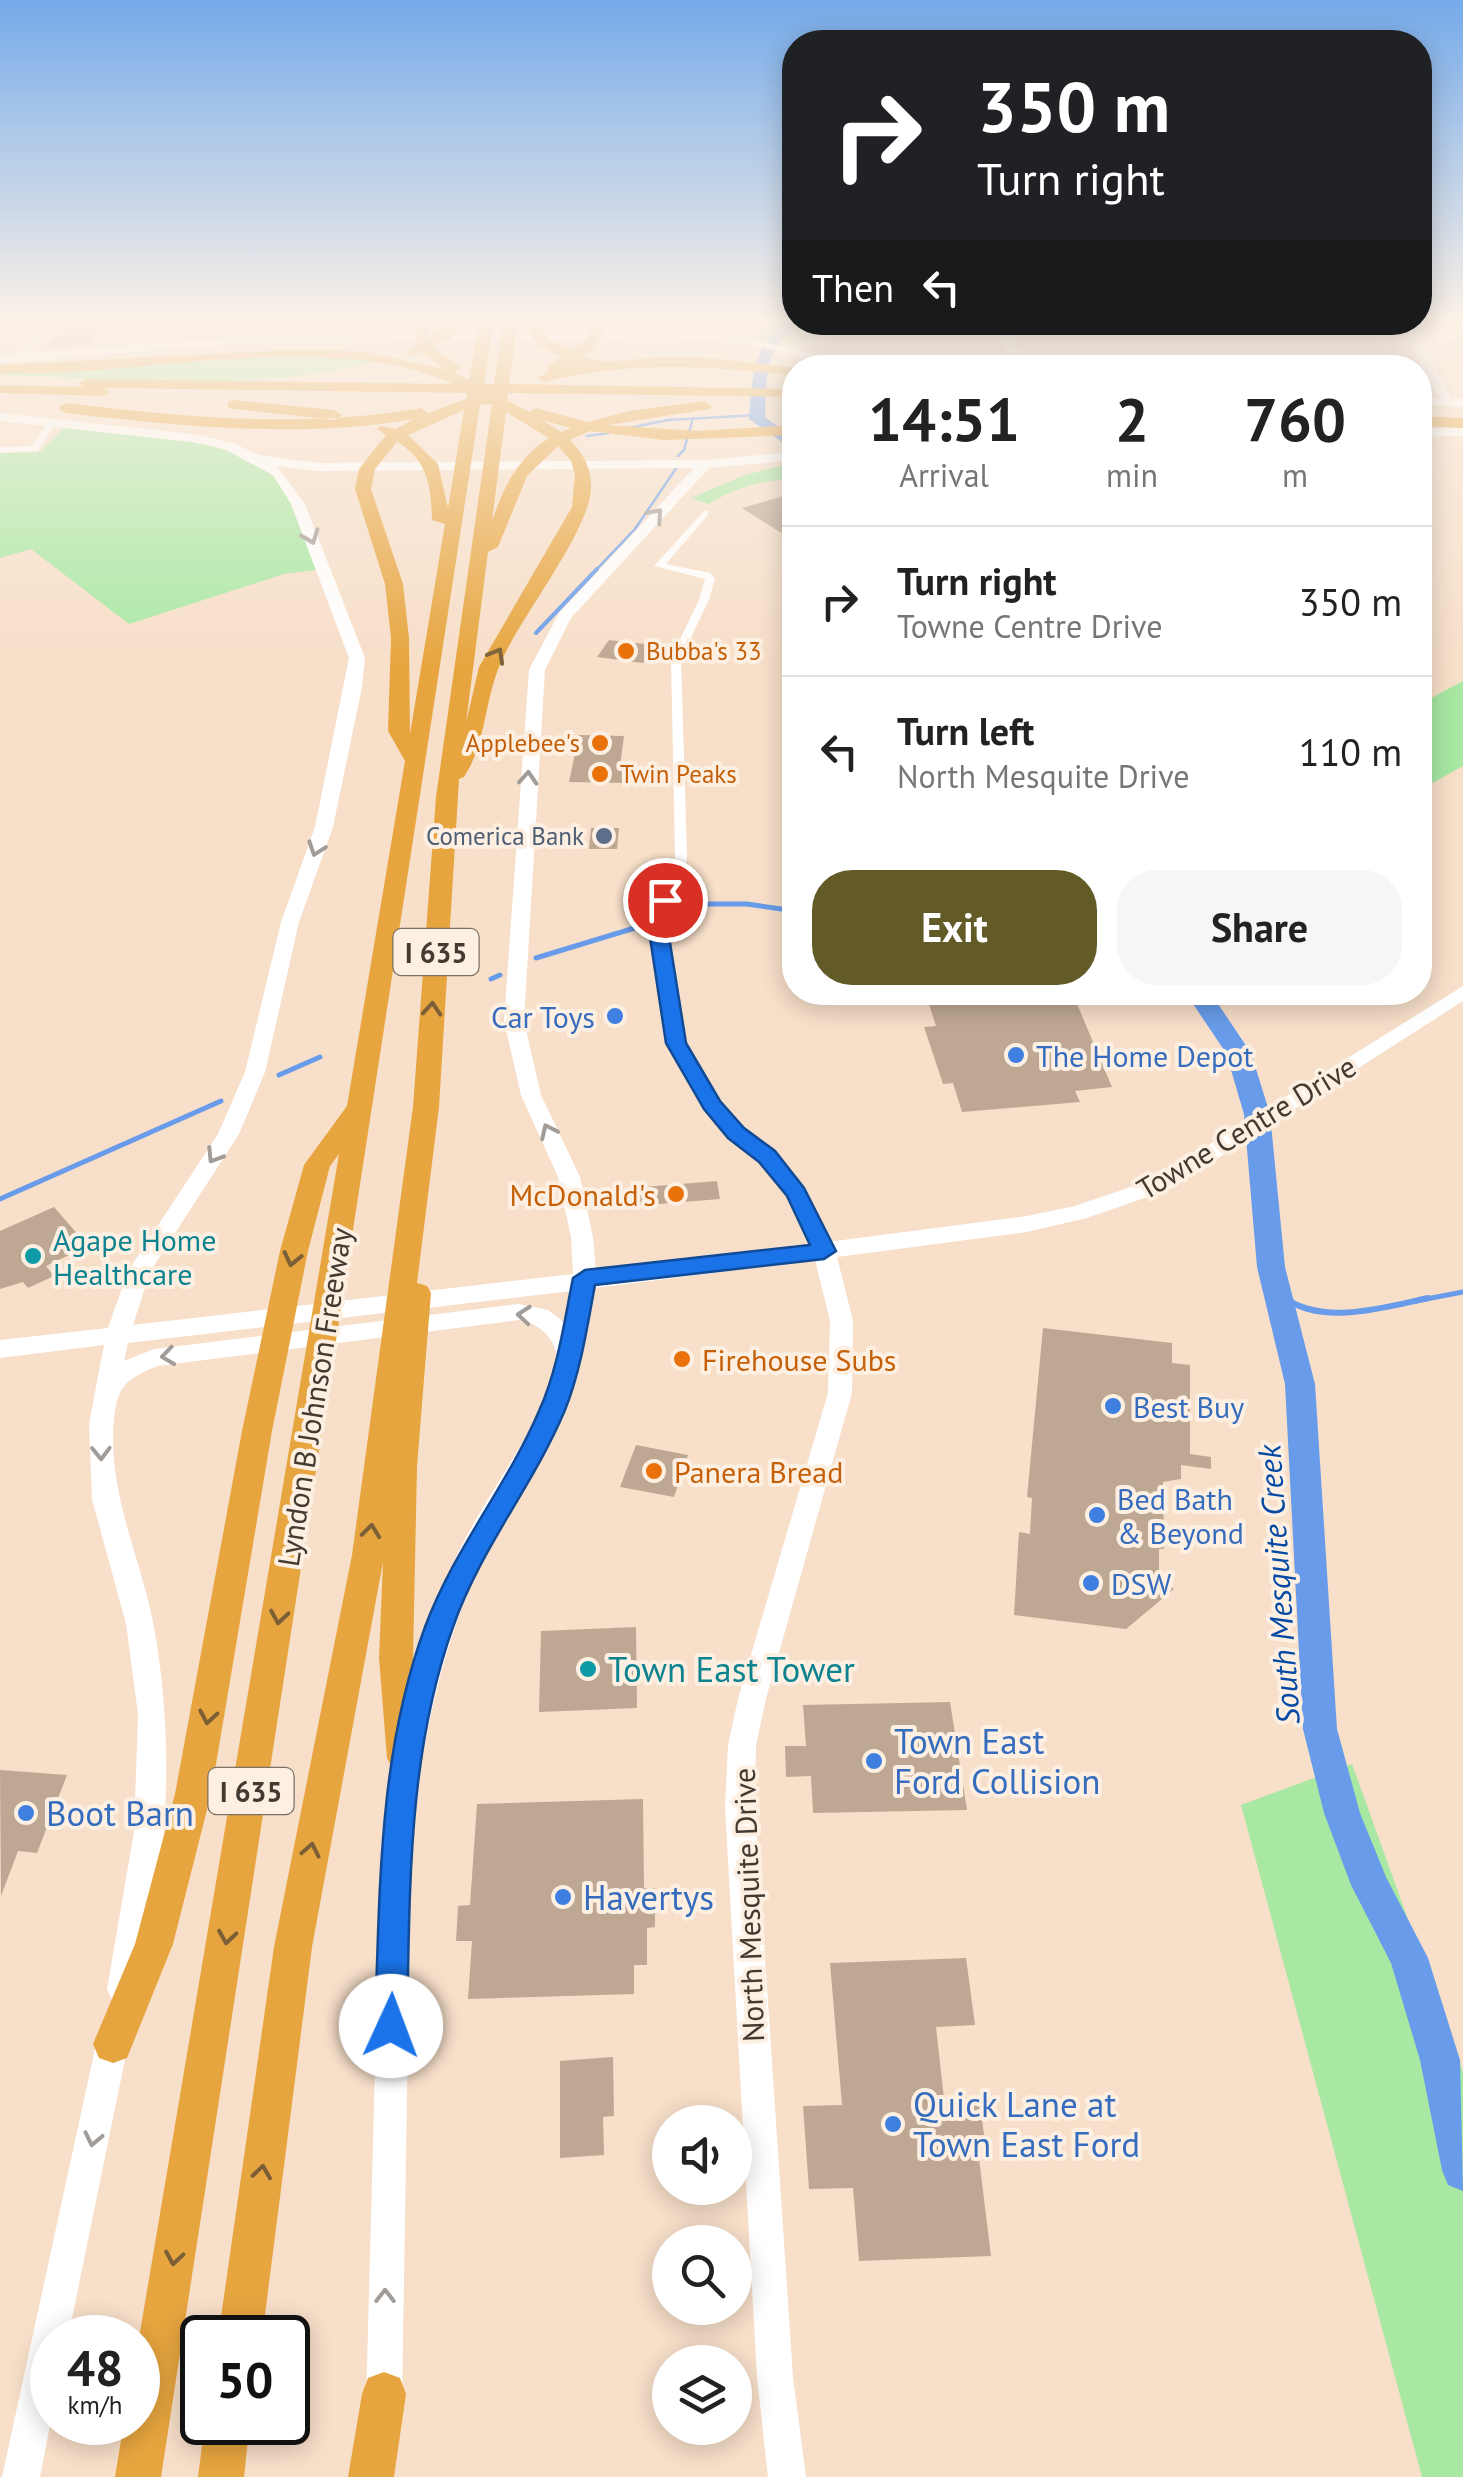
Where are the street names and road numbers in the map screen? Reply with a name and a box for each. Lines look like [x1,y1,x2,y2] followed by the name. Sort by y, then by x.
[394,929,478,975] road number: I 635
[1129,1046,1363,1208] street label: Towne Centre Drive
[268,1225,360,1569] street label: Lyndon B Johnson Freeway
[724,1767,772,2043] street label: North Mesquite Drive
[208,1768,294,1814] road number: I 635

